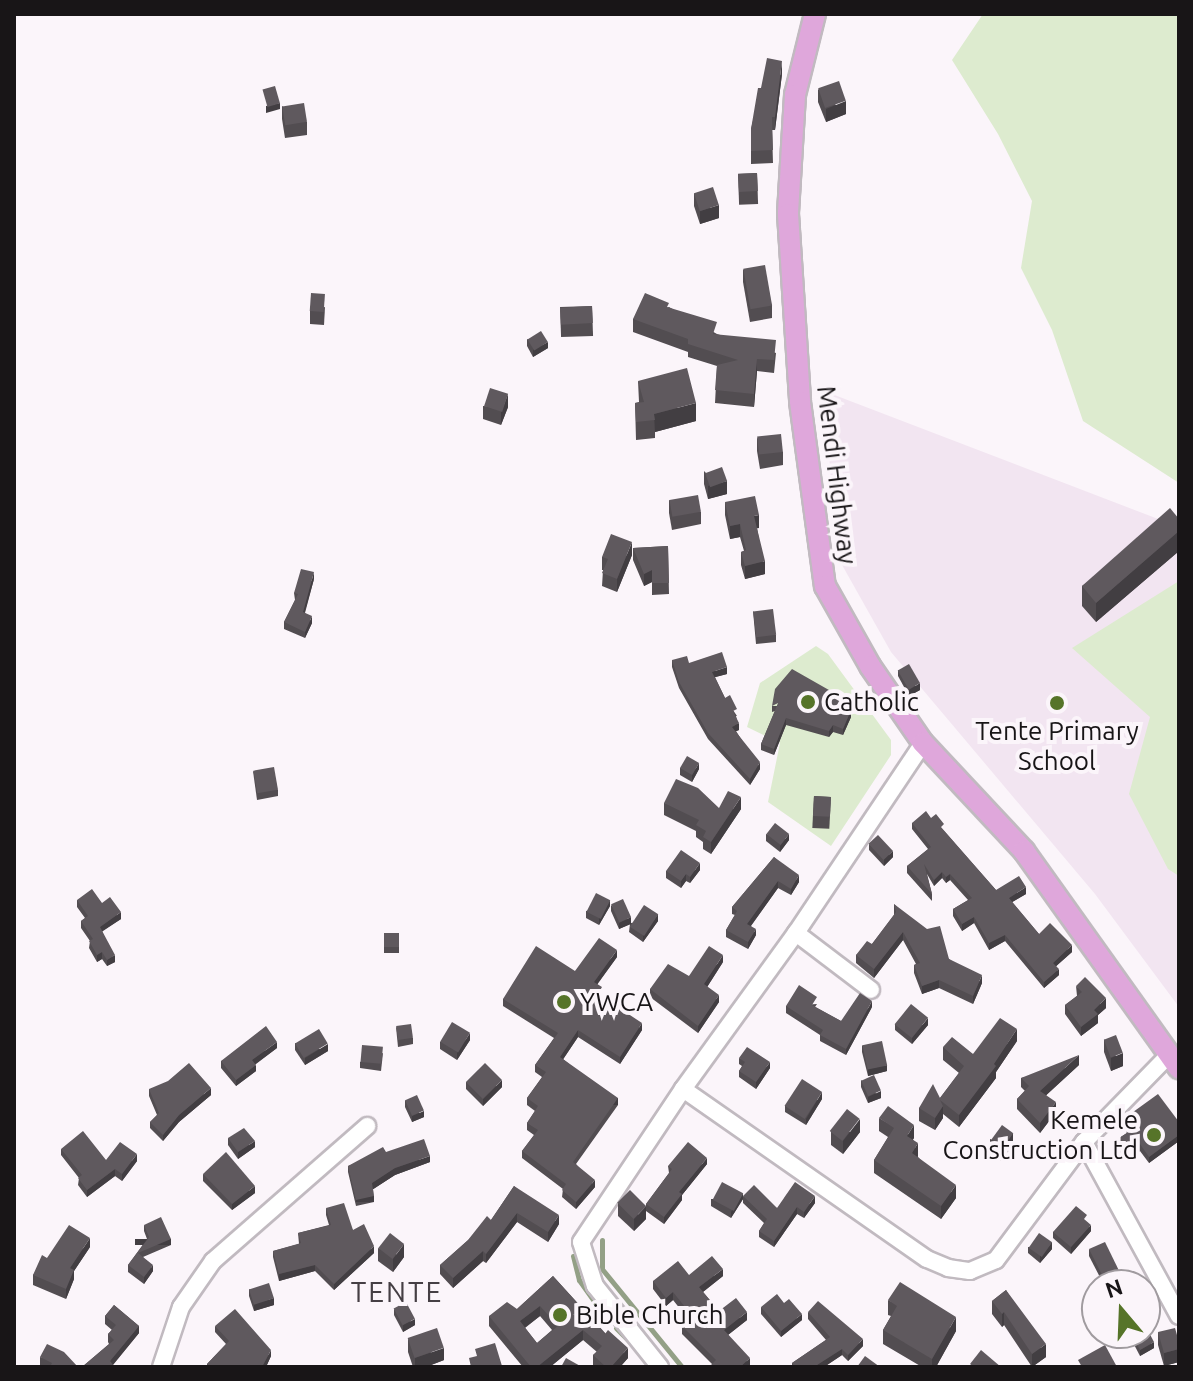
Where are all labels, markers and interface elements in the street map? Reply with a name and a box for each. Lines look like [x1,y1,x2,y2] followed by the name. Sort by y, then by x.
[811,384,863,566] street label: Mendi Highway
[824,686,919,718] place label: Catholic
[799,693,817,711] marker: Catholic
[1048,694,1066,712] marker: Tente Primary School
[975,715,1139,776] place label: Tente Primary School
[580,986,653,1018] place label: YWCA
[555,993,573,1011] marker: YWCA
[943,1104,1138,1166] place label: Kemele Construction Ltd
[1145,1126,1163,1144] marker: Kemele Construction Ltd
[1081,1269,1161,1349] north arrow
[1102,1273,1126,1302] text: N
[351,1275,443,1309] district label: TENTE
[576,1299,724,1331] place label: Bible Church
[551,1306,569,1324] marker: Bible Church

